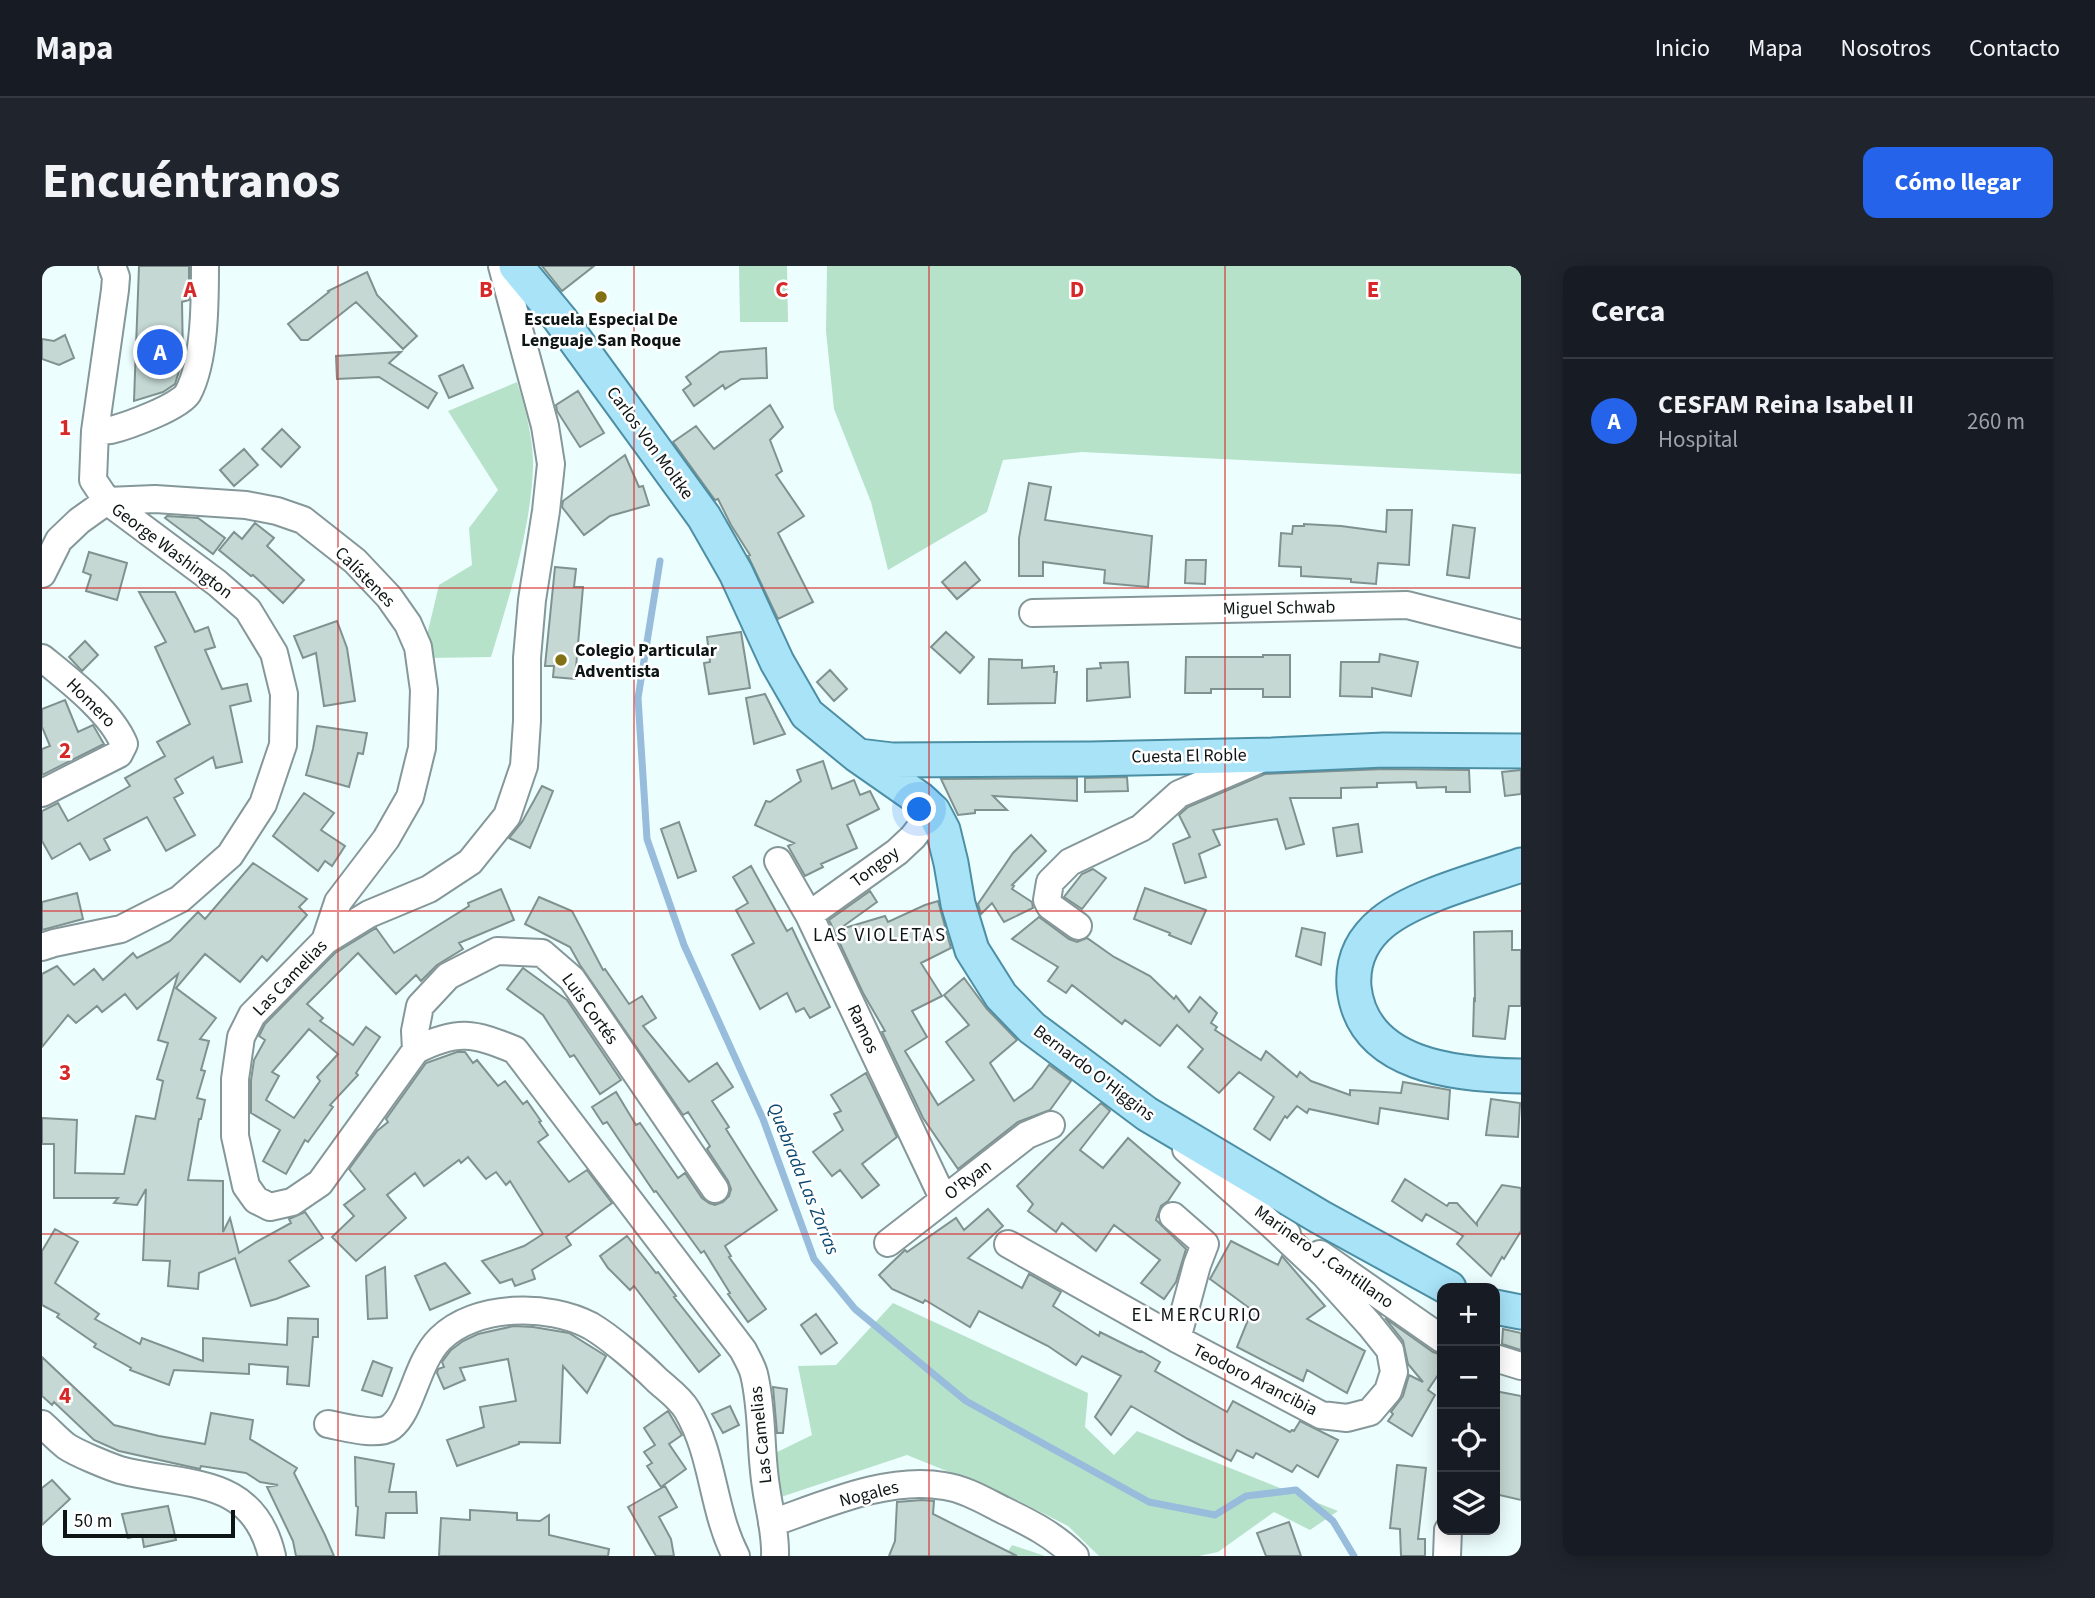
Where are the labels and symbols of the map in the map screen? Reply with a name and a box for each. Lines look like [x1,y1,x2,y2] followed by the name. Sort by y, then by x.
[182,273,197,306] text: A
[479,273,493,306] text: B
[775,273,789,306] text: C
[1070,273,1084,306] text: D
[1367,273,1379,306] text: E
[593,289,609,305] marker: Escuela Especial De Lenguaje San Roque
[521,307,681,353] place label: Escuela Especial De Lenguaje San Roque
[137,326,183,378] pin: A
[600,381,700,505] street label: Carlos Von Moltke
[59,411,71,444] text: 1
[106,497,238,605] street label: George Washington
[329,541,401,613] street label: Calístenes
[1222,595,1336,621] street label: Miguel Schwab
[574,638,718,684] place label: Colegio Particular Adventista
[553,652,569,668] marker: Colegio Particular Adventista
[61,673,121,733] street label: Homero
[59,734,71,767] text: 2
[1131,742,1247,770] street label: Cuesta El Roble
[902,792,936,826] your location
[846,840,905,894] street label: Tongoy
[813,922,947,949] district label: LAS VIOLETAS
[247,934,333,1022] street label: Las Camelias
[556,968,624,1050] street label: Luis Cortés
[841,1000,885,1058] street label: Ramos
[1028,1019,1160,1127] street label: Bernardo O'Higgins
[59,1056,71,1089] text: 3
[760,1099,846,1259] water label: Quebrada Las Zorras
[939,1154,997,1206] street label: O'Ryan
[1249,1199,1399,1315] street label: Marinero J .Cantillano
[1132,1302,1262,1329] district label: EL MERCURIO
[1188,1338,1322,1422] street label: Teodoro Arancibia
[59,1379,71,1412] text: 4
[743,1385,779,1485] street label: Las Camelias
[837,1475,901,1513] street label: Nogales
[63,1507,234,1539] scale bar

